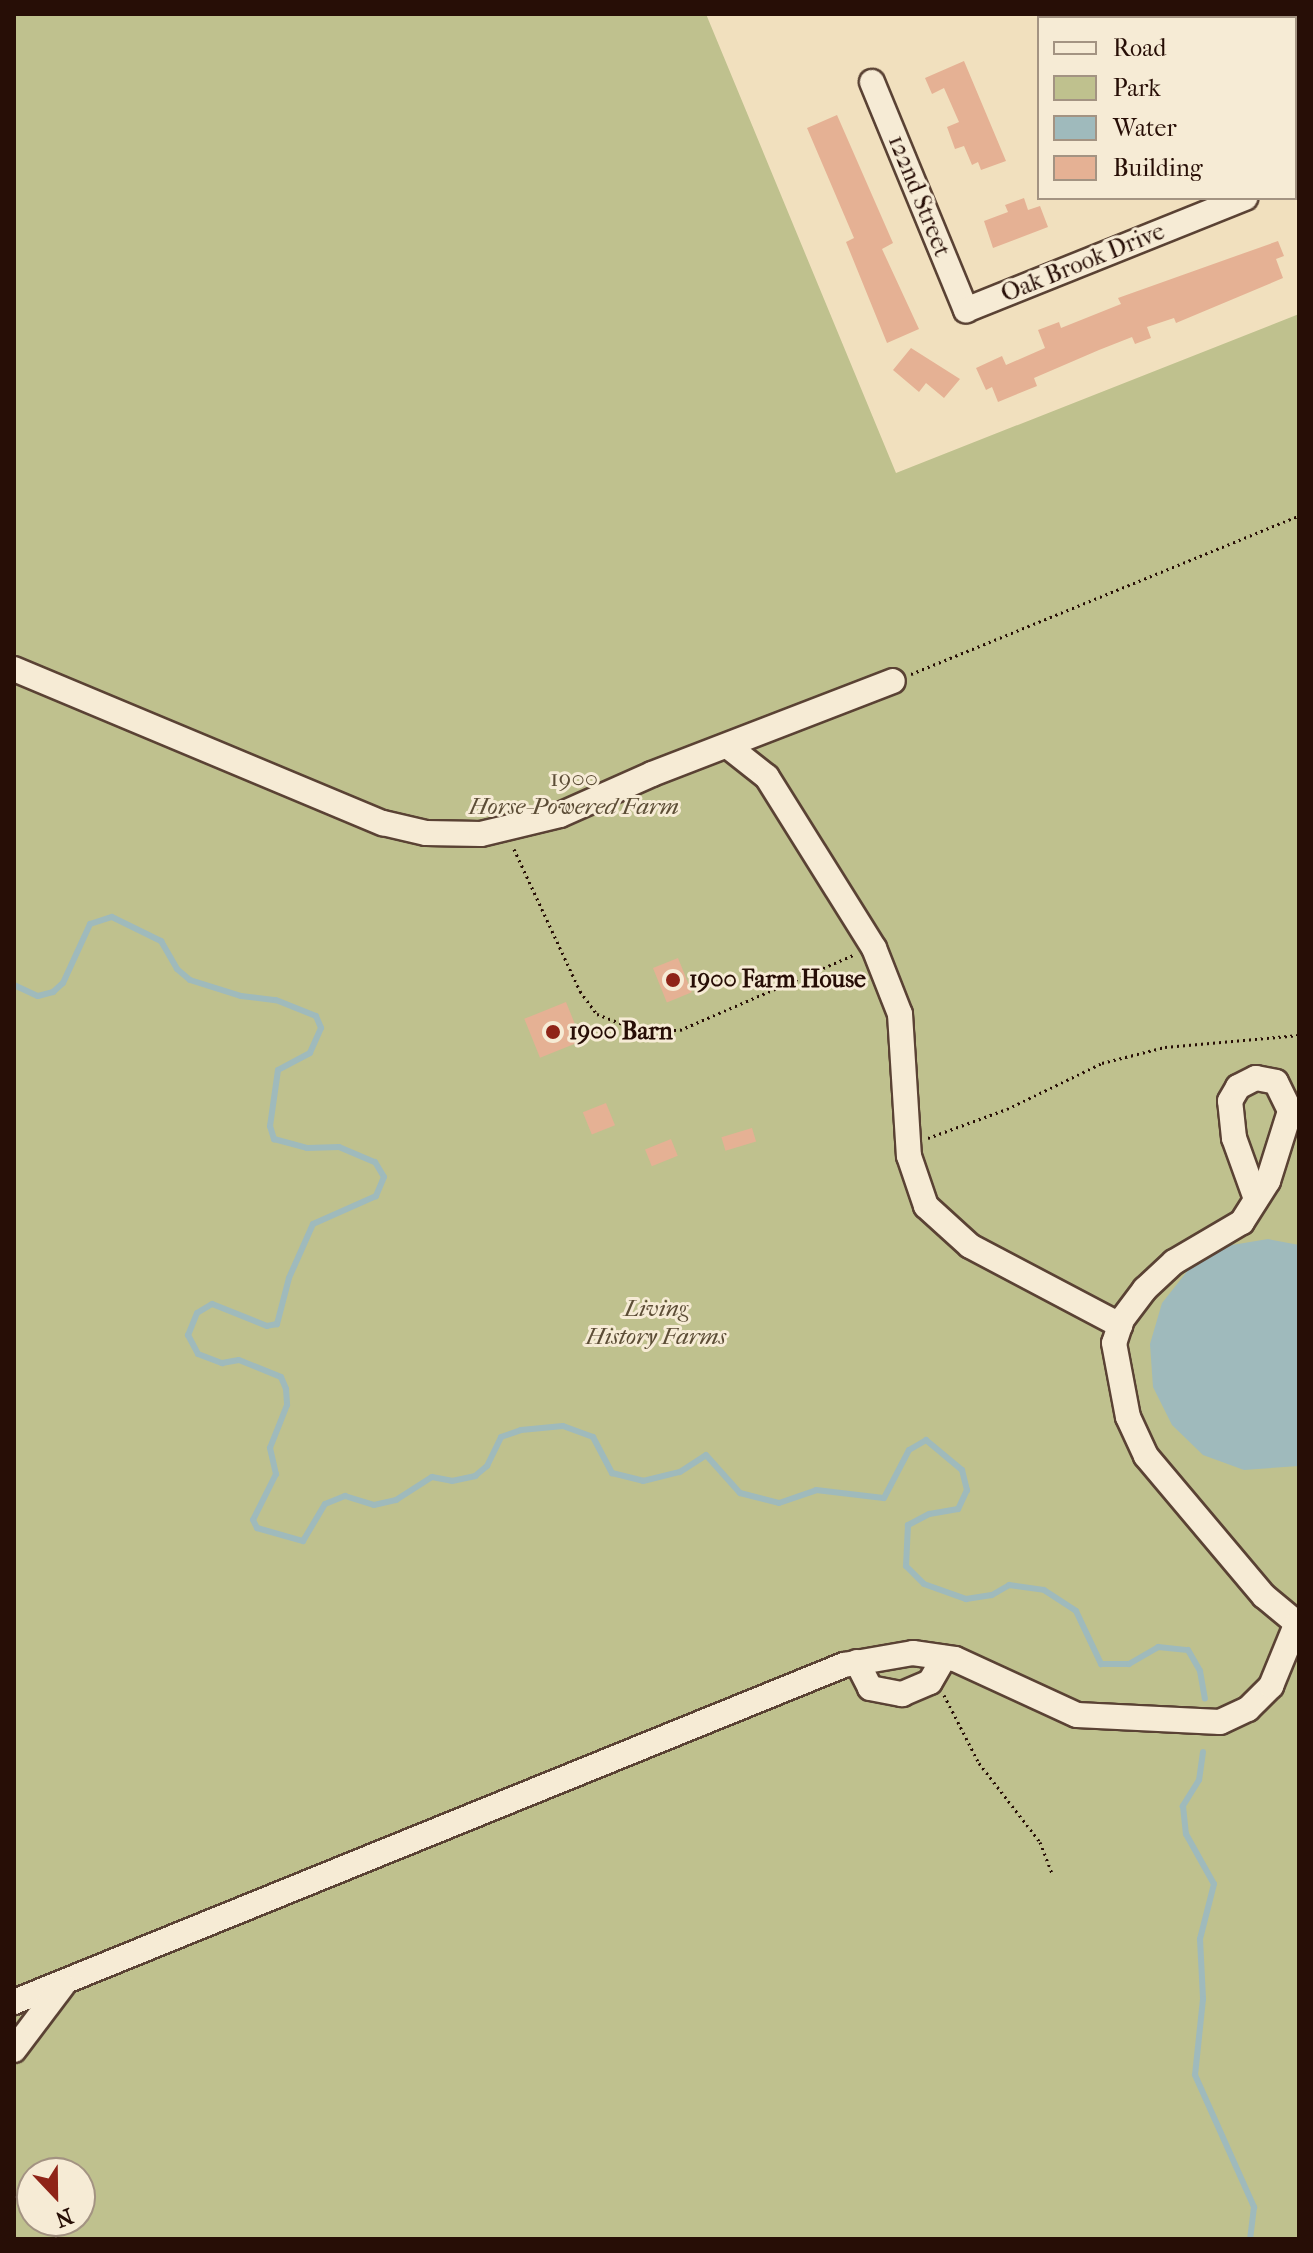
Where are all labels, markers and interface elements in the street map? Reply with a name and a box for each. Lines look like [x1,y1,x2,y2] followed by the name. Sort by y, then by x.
[1037,16,1297,200] legend
[1113,34,1166,62] text: Road
[1113,74,1161,102] text: Park
[1113,114,1177,142] text: Water
[882,131,956,261] street label: 122nd Street
[1113,154,1203,182] text: Building
[997,217,1169,309] street label: Oak Brook Drive
[469,765,679,821] park label: 1900 Horse-Powered Farm
[689,966,866,994] place label: 1900 Farm House
[664,971,682,989] marker: 1900 Farm House
[569,1018,673,1046] place label: 1900 Barn
[544,1023,562,1041] marker: 1900 Barn
[586,1295,726,1351] park label: Living History Farms
[16,2157,96,2237] north arrow
[52,2202,77,2233] text: N

